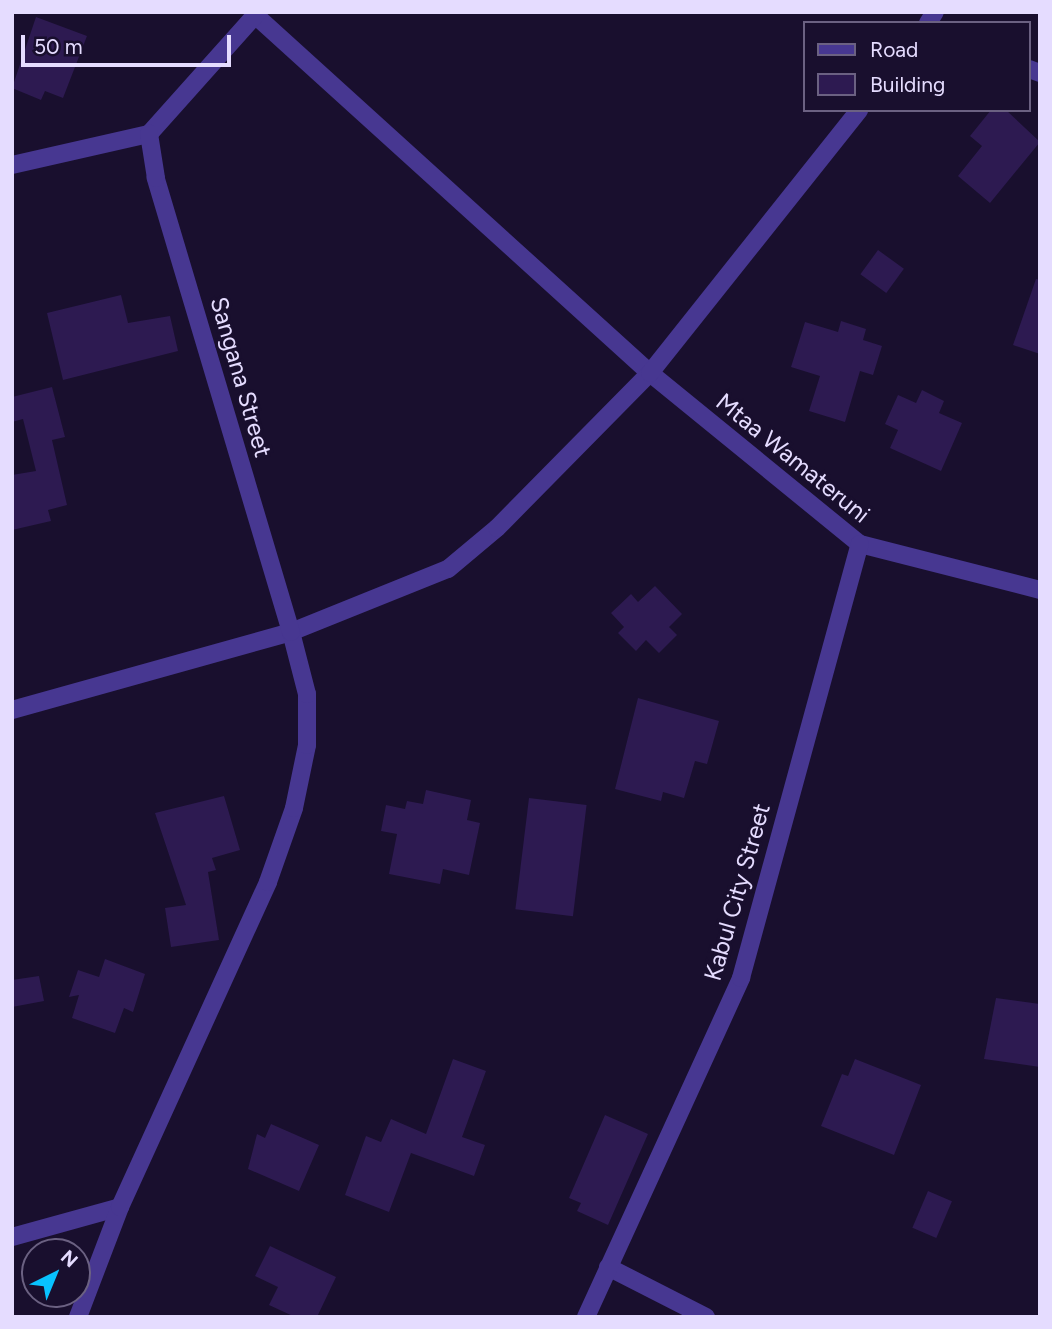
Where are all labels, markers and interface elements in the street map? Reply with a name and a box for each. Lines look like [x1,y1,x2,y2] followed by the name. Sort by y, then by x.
[24,21,234,65] scale bar
[804,21,1031,112] legend
[34,34,83,59] text: 50 m
[870,37,918,62] text: Road
[870,72,945,97] text: Building
[204,294,278,460] street label: Sangana Street
[710,387,876,529] street label: Mtaa Wamateruni
[698,800,776,984] street label: Kabul City Street
[21,1238,91,1308] north arrow
[56,1245,83,1272] text: N

